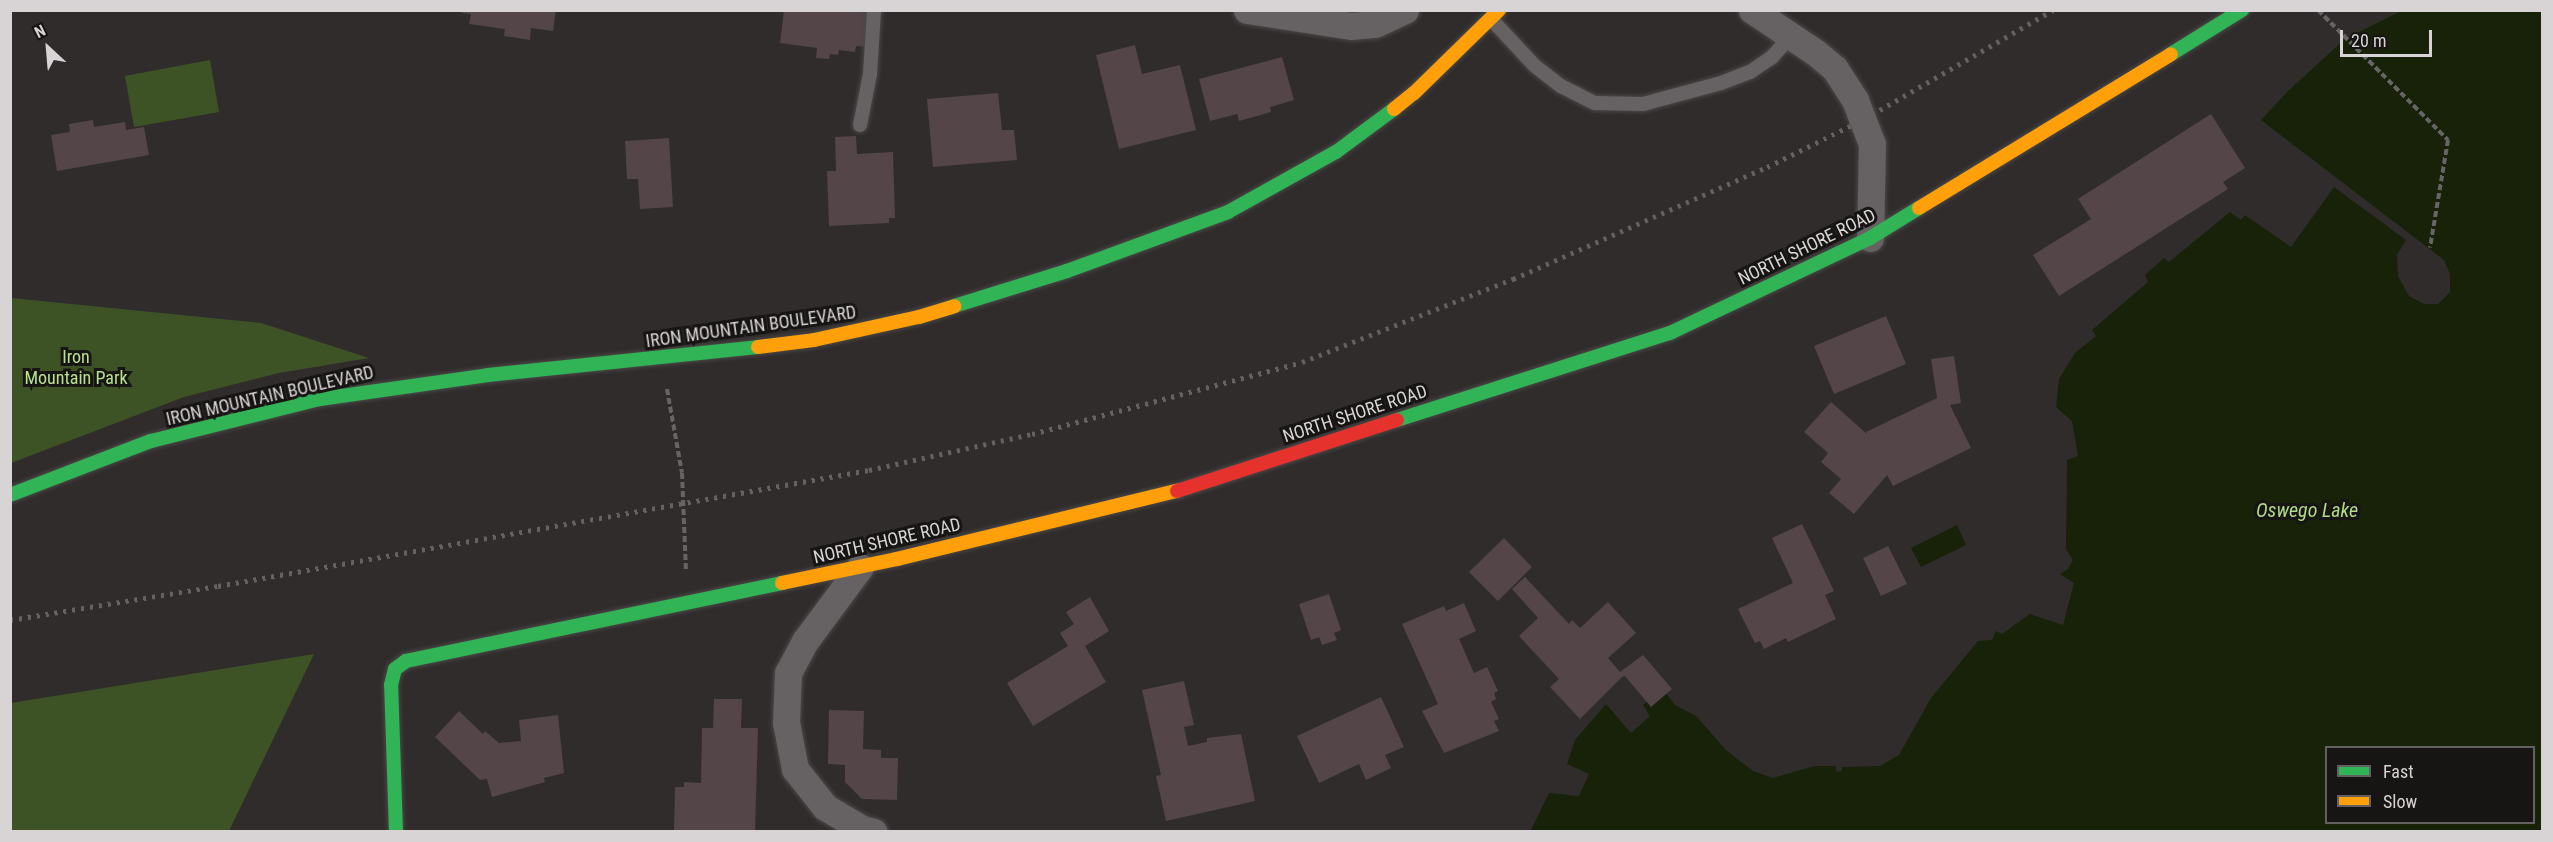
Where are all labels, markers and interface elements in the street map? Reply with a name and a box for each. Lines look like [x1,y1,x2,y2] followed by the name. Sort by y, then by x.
[18,18,78,78] north arrow
[2343,18,2434,56] scale bar
[31,21,48,42] text: N
[2351,30,2386,51] text: 20 m
[1735,204,1879,290] street label: NORTH SHORE ROAD
[644,302,858,352] street label: IRON MOUNTAIN BOULEVARD
[24,347,128,389] park label: Iron Mountain Park
[164,362,376,430] street label: IRON MOUNTAIN BOULEVARD
[1280,381,1430,447] street label: NORTH SHORE ROAD
[2256,498,2358,522] water label: Oswego Lake
[811,514,963,568] street label: NORTH SHORE ROAD
[2325,746,2535,824] legend
[2383,761,2414,782] text: Fast
[2383,791,2417,812] text: Slow

